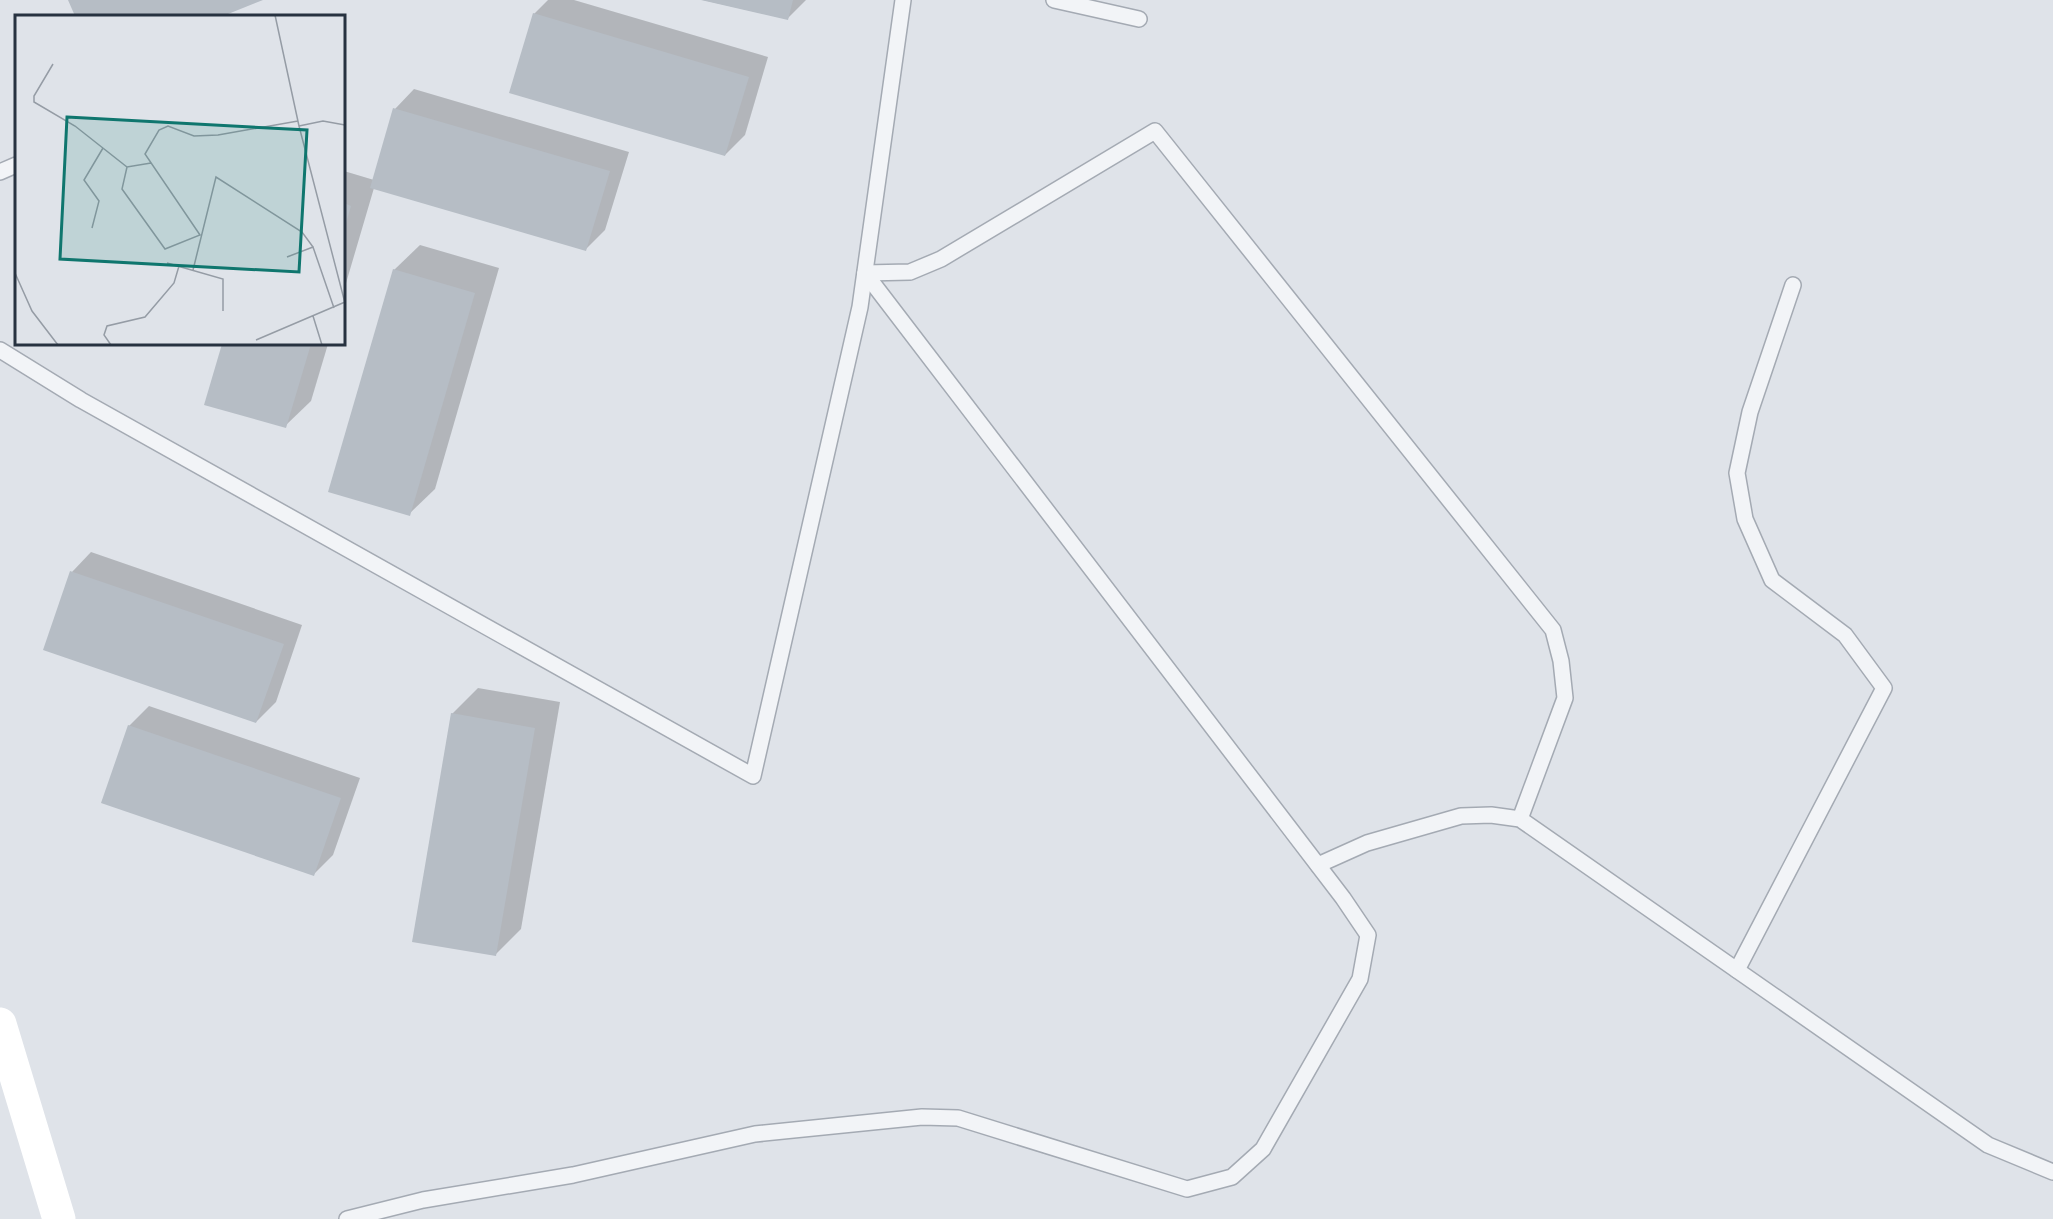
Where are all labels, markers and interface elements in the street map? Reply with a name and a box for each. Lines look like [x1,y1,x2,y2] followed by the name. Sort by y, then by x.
[15,15,345,345] inset map

